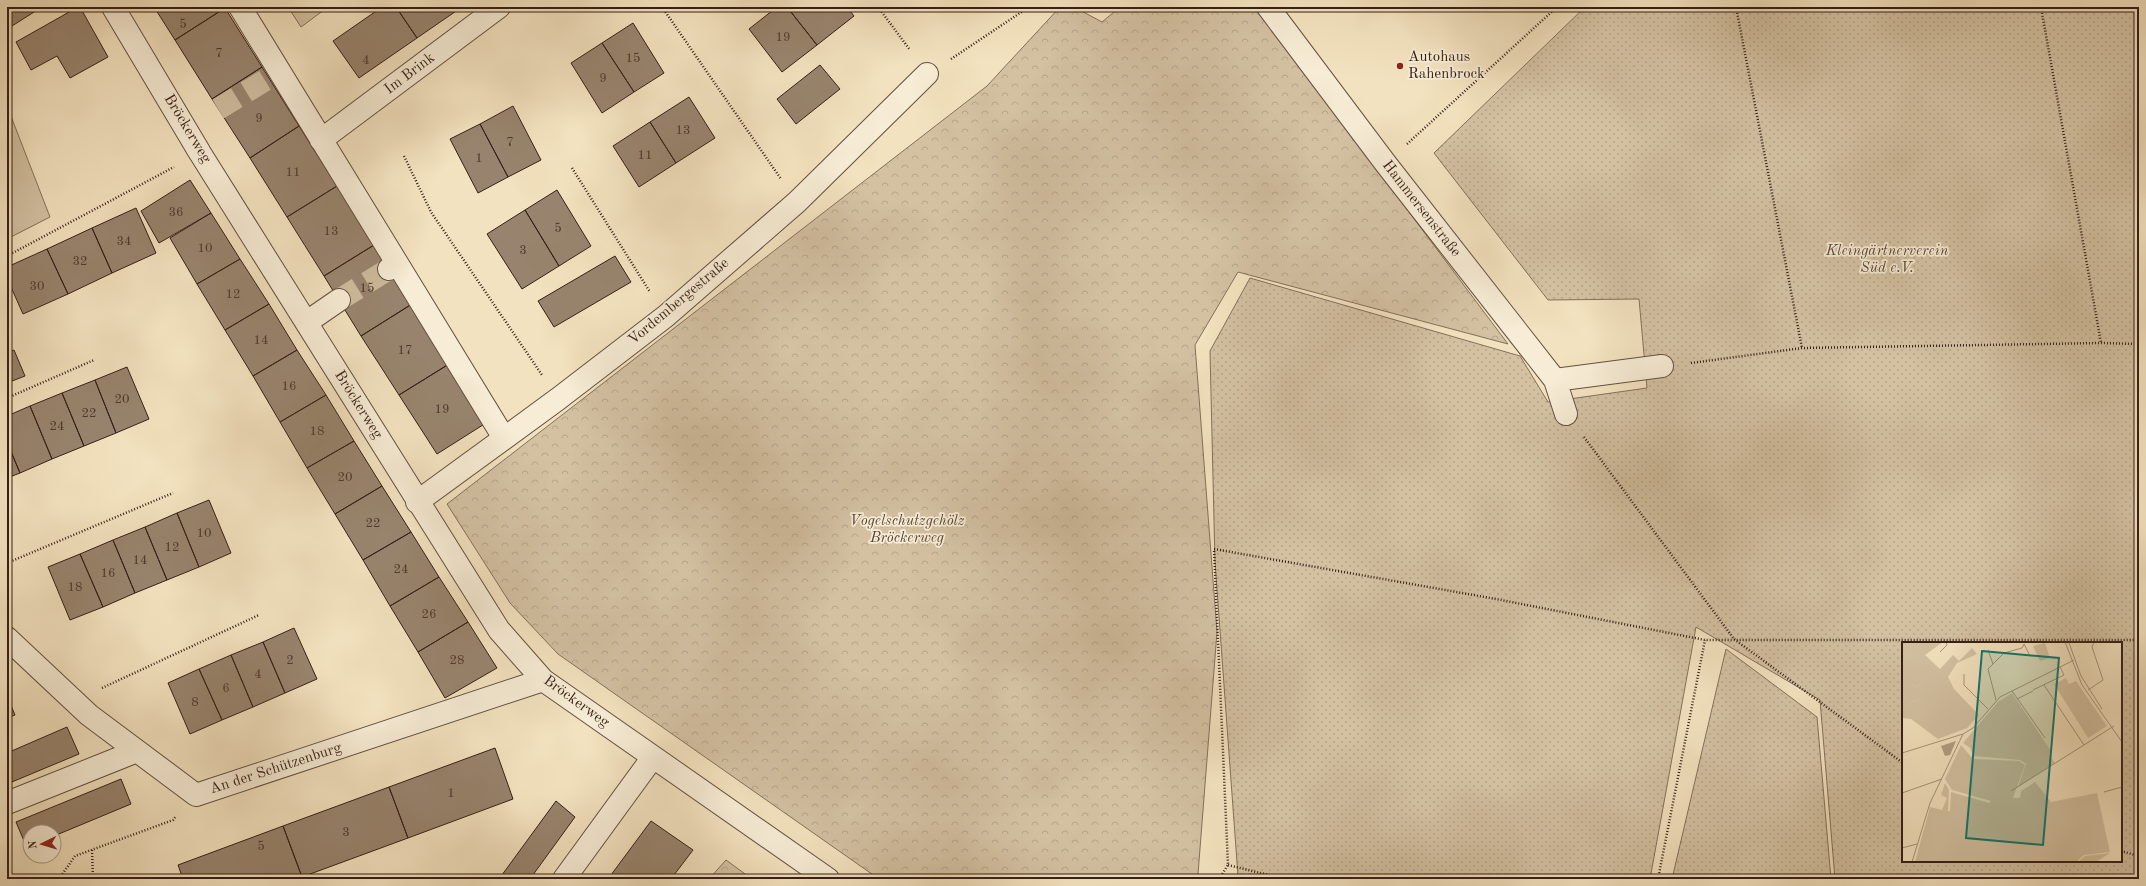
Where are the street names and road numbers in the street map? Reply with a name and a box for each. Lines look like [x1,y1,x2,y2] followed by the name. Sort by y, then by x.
[382,50,438,98] street label: Im Brink
[161,92,213,166] street label: Bröckerweg
[1379,158,1463,260] street label: Hammersenstraße
[626,256,732,348] street label: Vordembergestraße
[331,368,385,442] street label: Bröckerweg
[540,673,612,731] street label: Bröckerweg
[208,741,344,797] street label: An der Schützenburg

